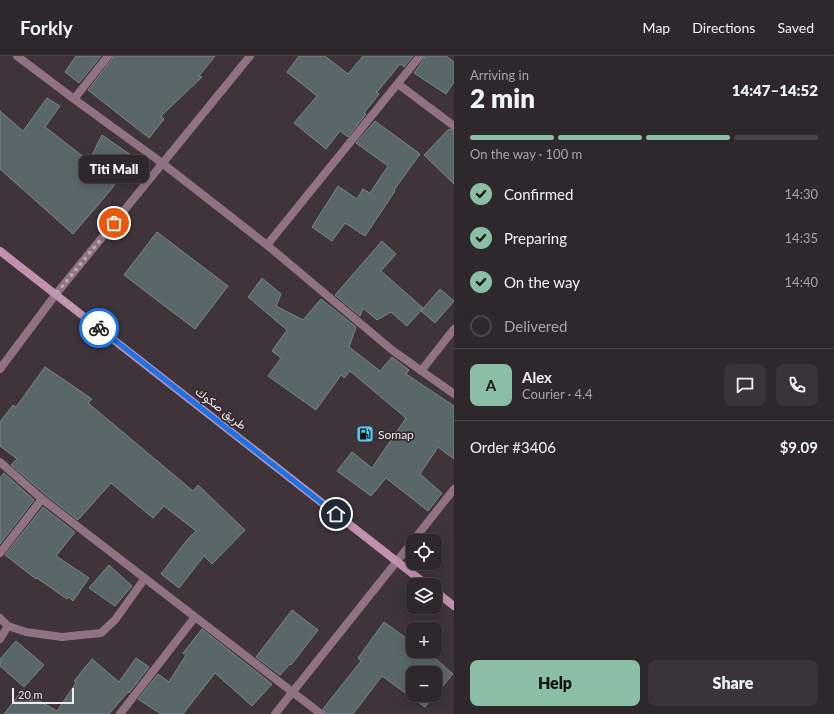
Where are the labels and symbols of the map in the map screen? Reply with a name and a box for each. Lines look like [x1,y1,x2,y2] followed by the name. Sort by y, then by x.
[79,155,149,183] callout: Titi Mall
[97,206,131,240] pin
[79,308,119,348] courier
[192,383,250,433] street label: طريق صكوك
[355,424,375,444] fuel station icon: Somap
[378,427,414,442] place label: Somap
[319,497,353,531] pin
[12,686,74,705] scale bar

